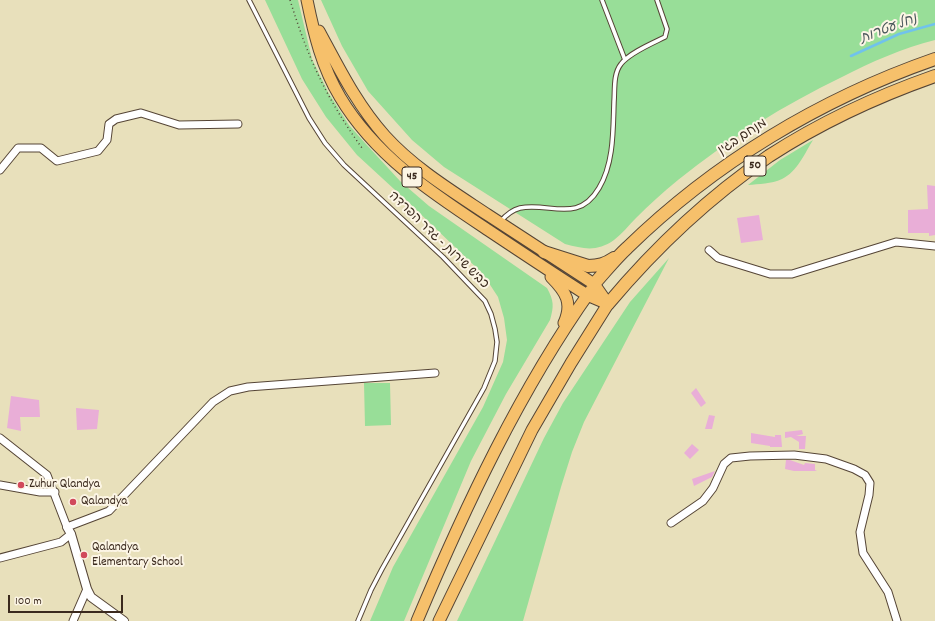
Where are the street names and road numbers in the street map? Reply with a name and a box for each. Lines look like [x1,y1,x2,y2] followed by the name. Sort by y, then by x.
[716,116,770,160] street label: מנחם בגין
[744,156,766,176] road number: 50
[402,167,422,187] road number: 45
[385,189,491,293] street label: כביש שירות - גדר הפרדה

